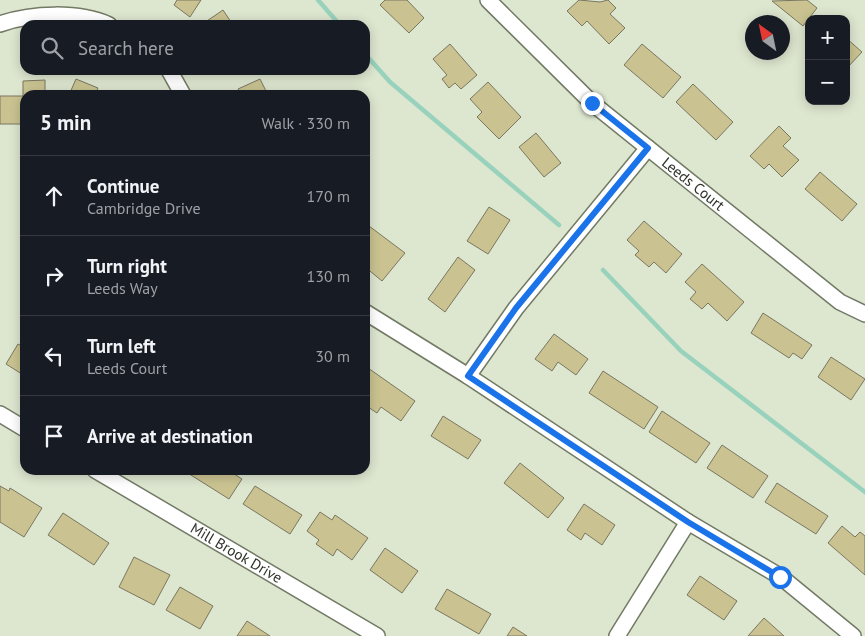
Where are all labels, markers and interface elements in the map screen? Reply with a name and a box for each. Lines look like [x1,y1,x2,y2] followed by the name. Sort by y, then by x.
[745,15,790,60] north arrow
[805,15,850,105] map controls
[805,15,850,60] button: +
[20,20,370,75] search box
[38,34,66,62] icon: search
[78,36,174,60] text: Search here
[805,60,850,105] button: −
[581,92,604,115] route end
[40,109,91,136] text: 5 min
[261,113,350,133] text: Walk · 330 m
[658,153,729,215] street label: Leeds Court
[87,174,159,198] text: Continue
[40,182,68,210] icon: ahead
[307,186,350,206] text: 170 m
[87,198,201,218] text: Cambridge Drive
[87,254,167,278] text: Turn right
[40,262,68,290] icon: right
[307,266,350,286] text: 130 m
[87,278,158,298] text: Leeds Way
[87,334,156,358] text: Turn left
[40,342,68,370] icon: left
[315,346,350,366] text: 30 m
[87,358,167,378] text: Leeds Court
[40,422,68,450] icon: arrive
[87,424,253,448] text: Arrive at destination
[187,518,286,587] street label: Mill Brook Drive
[769,566,792,589] route start

